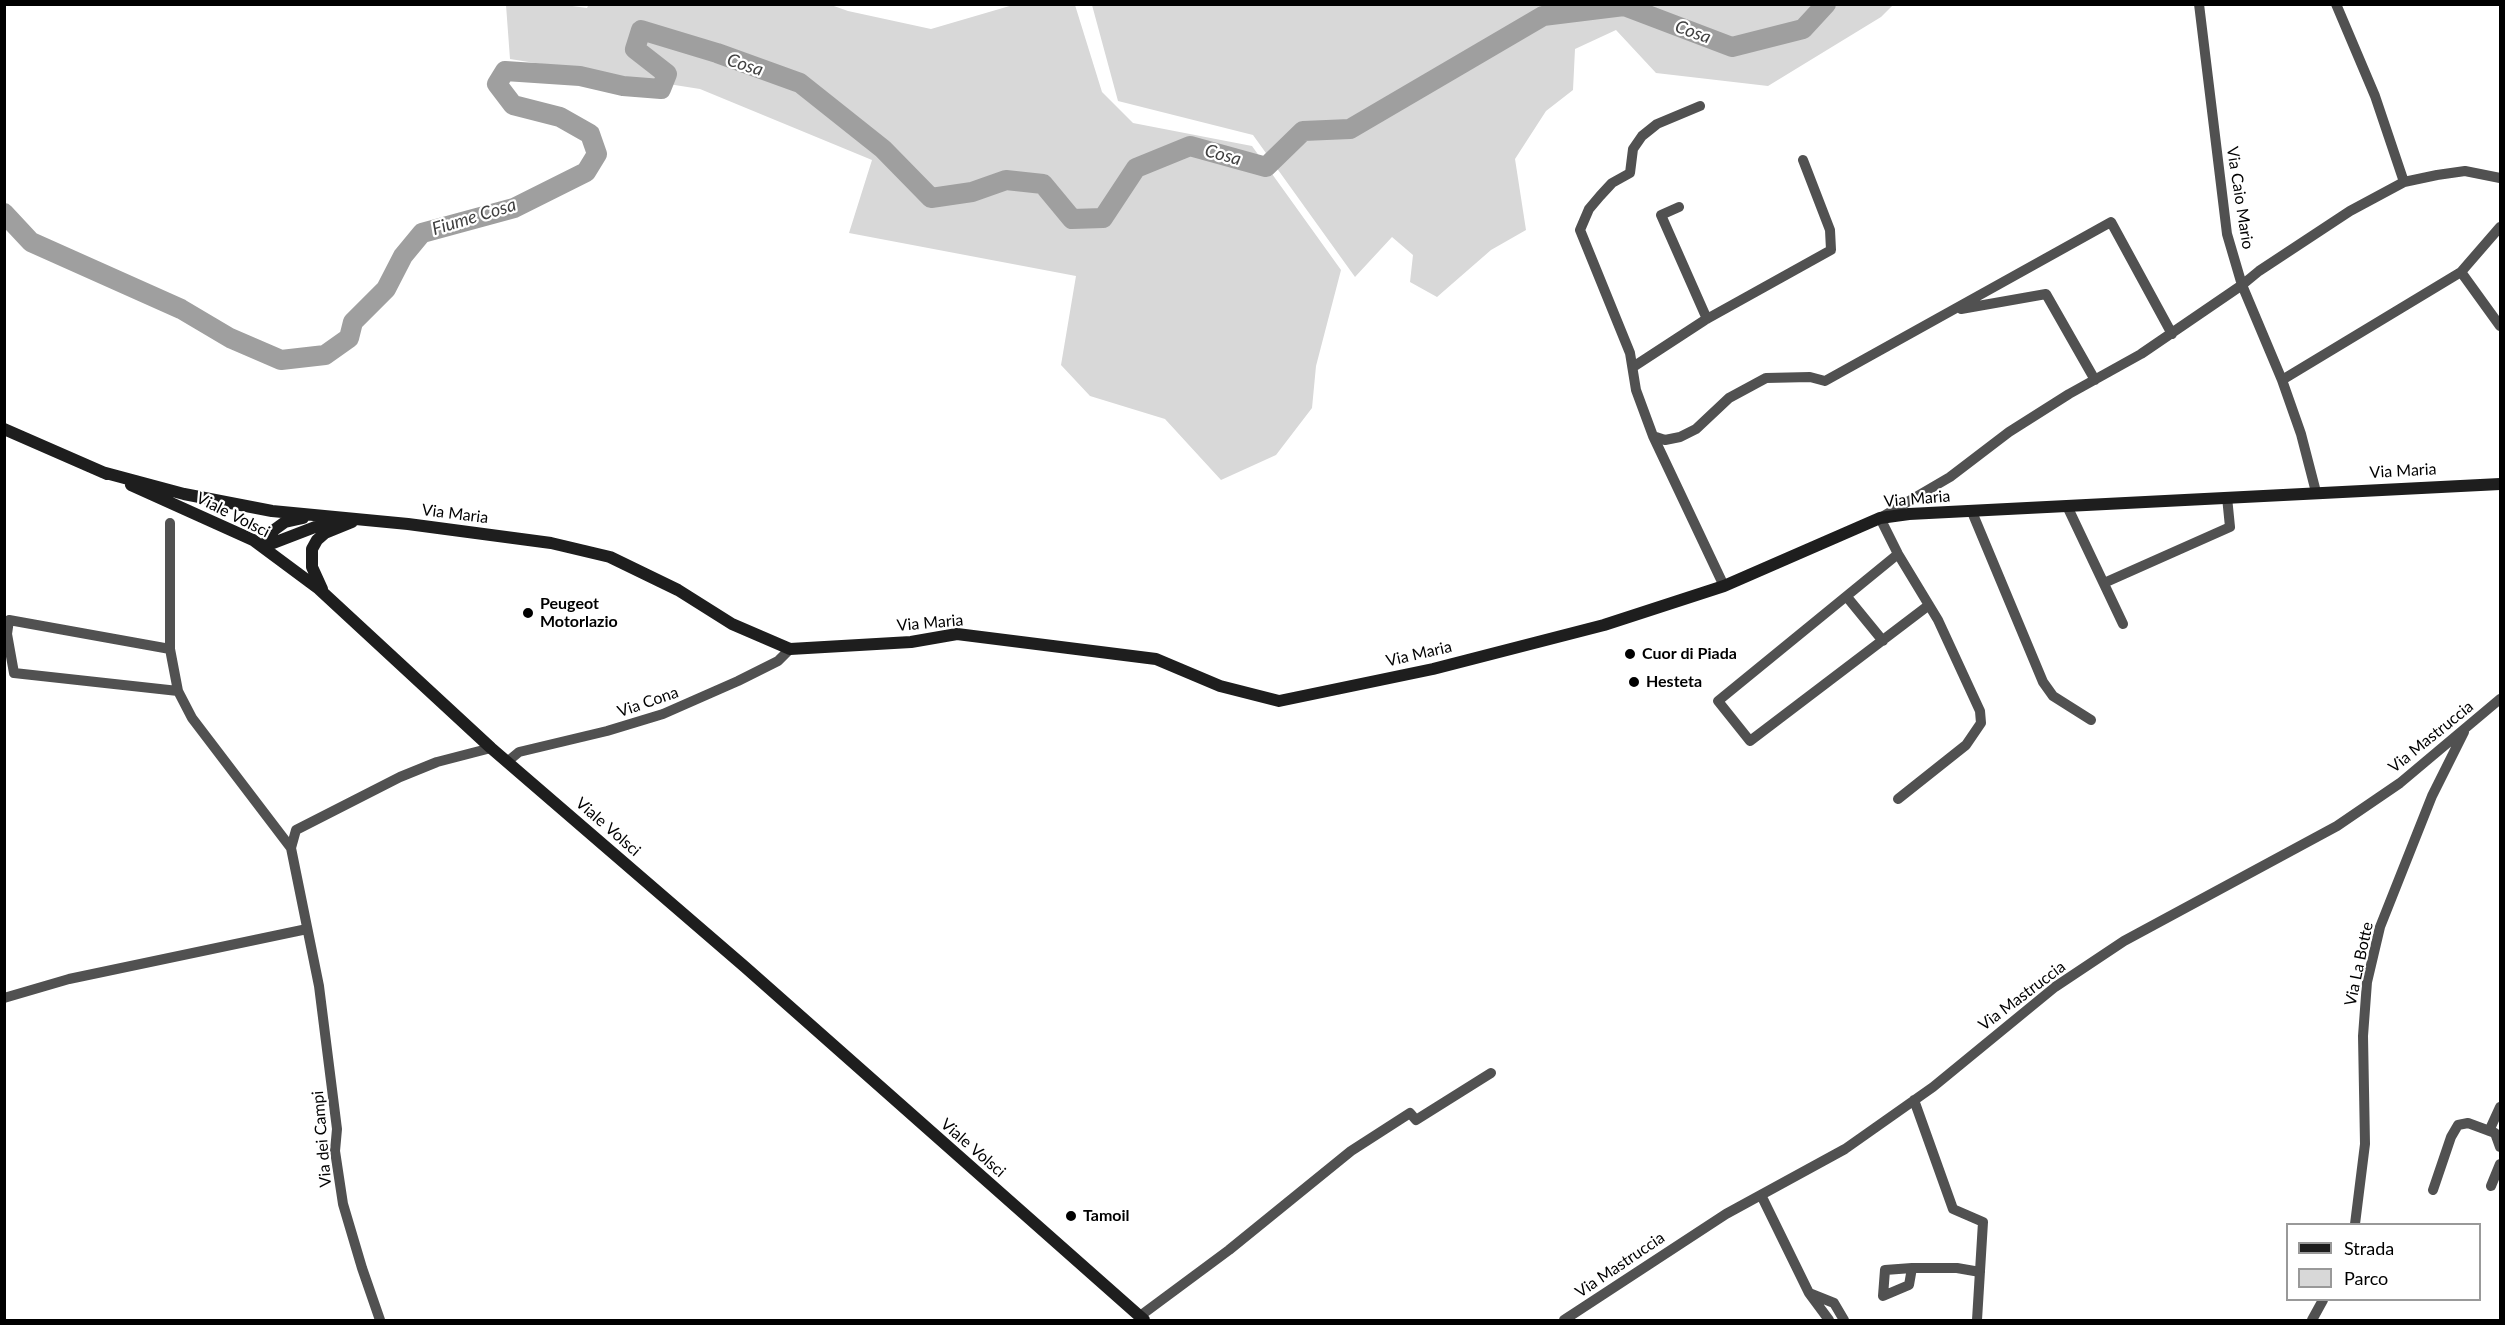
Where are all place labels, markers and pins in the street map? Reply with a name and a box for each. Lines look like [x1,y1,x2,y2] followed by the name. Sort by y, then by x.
[540,594,618,632] place label: Peugeot Motorlazio
[521,606,535,620] marker: Peugeot Motorlazio
[1642,644,1737,664] place label: Cuor di Piada
[1623,647,1637,661] marker: Cuor di Piada
[1646,672,1702,692] place label: Hesteta
[1627,675,1641,689] marker: Hesteta
[1083,1206,1130,1226] place label: Tamoil
[1064,1209,1078,1223] marker: Tamoil

